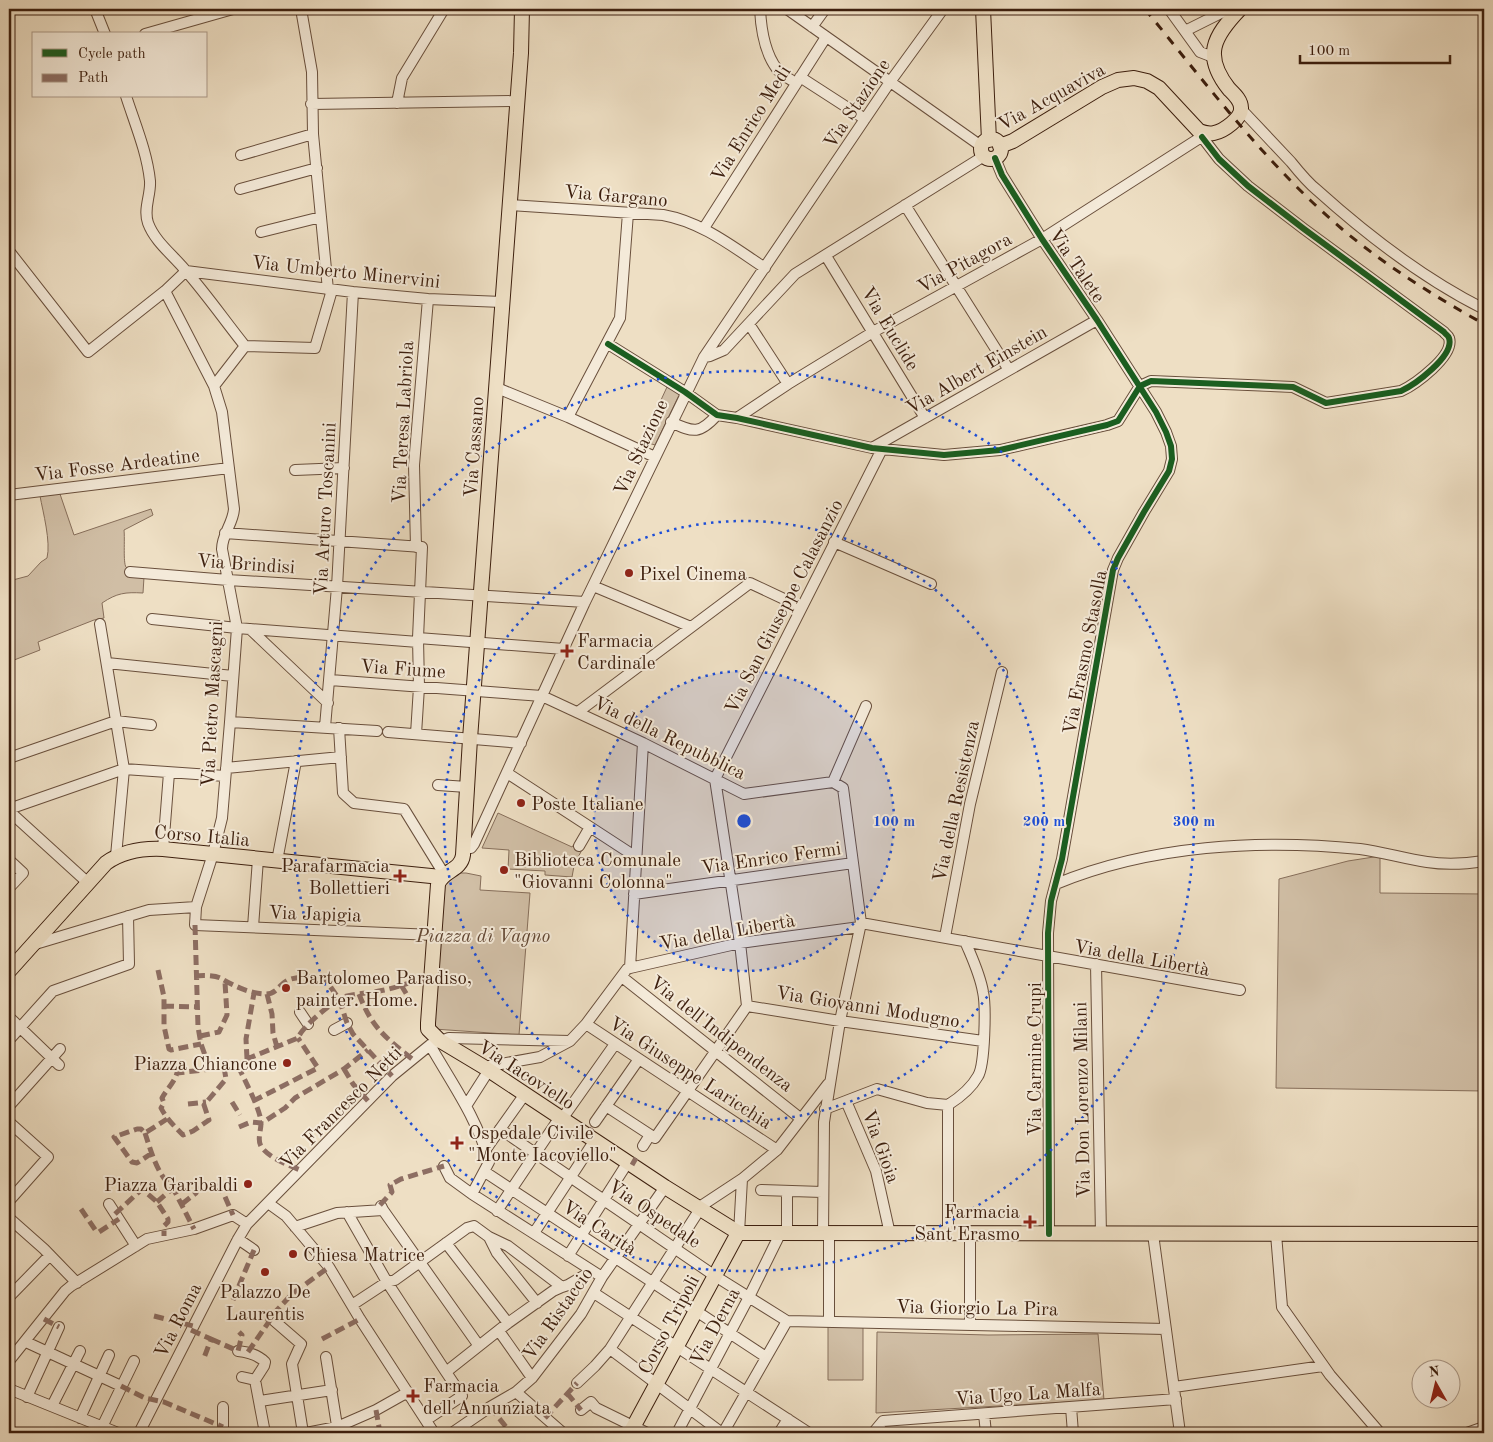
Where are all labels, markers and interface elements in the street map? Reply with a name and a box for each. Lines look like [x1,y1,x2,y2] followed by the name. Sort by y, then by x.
[32,32,208,98] legend
[1300,32,1450,64] scale bar
[1308,44,1350,59] text: 100 m
[78,47,146,62] text: Cycle path
[821,56,895,153] street label: Via Stazione
[996,61,1109,135] street label: Via Acquaviva
[709,63,795,186] street label: Via Enrico Medi
[78,71,108,86] text: Path
[563,184,668,211] street label: Via Gargano
[1044,226,1108,307] street label: Via Talete
[915,230,1016,298] street label: Via Pitagora
[250,254,441,293] street label: Via Umberto Minervini
[856,284,921,375] street label: Via Euclide
[904,323,1051,419] street label: Via Albert Einstein
[391,340,418,504] street label: Via Teresa Labriola
[462,396,489,498] street label: Via Cassano
[612,397,673,499] street label: Via Stazione
[312,422,341,596] street label: Via Arturo Toscanini
[34,447,201,486] street label: Via Fosse Ardeatine
[723,497,848,717] street label: Via San Giuseppe Calasanzio
[196,553,296,578] street label: Via Brindisi
[639,566,748,585] place label: Pixel Cinema
[623,567,635,579] marker: Pixel Cinema
[1061,568,1112,736] street label: Via Erasmo Stasolla
[200,620,227,788] street label: Via Pietro Mascagni
[577,633,655,674] place label: Farmacia Cardinale
[561,645,573,657] marker: Farmacia Cardinale
[359,658,446,683] street label: Via Fiume
[590,694,749,785] street label: Via della Repubblica
[931,718,984,884] street label: Via della Resistenza
[531,796,643,815] place label: Poste Italiane
[515,797,527,809] marker: Poste Italiane
[735,812,753,830] centre of rings
[873,815,915,830] text: 100 m
[1023,815,1065,830] text: 200 m
[1173,815,1215,830] text: 300 m
[153,824,251,851] street label: Corso Italia
[700,840,843,879] street label: Via Enrico Fermi
[514,852,681,893] place label: Biblioteca Comunale "Giovanni Colonna"
[281,858,391,899] place label: Parafarmacia Bollettieri
[498,864,510,876] marker: Biblioteca Comunale "Giovanni Colonna"
[394,870,406,882] marker: Parafarmacia Bollettieri
[268,904,362,927] street label: Via Japigia
[658,912,797,955] street label: Via della Libertà
[415,928,551,947] park label: Piazza di Vagno
[1072,938,1211,981] street label: Via della Libertà
[296,970,472,1011] place label: Bartolomeo Paradiso, painter. Home.
[645,973,796,1097] street label: Via dell'Indipendenza
[280,982,292,994] marker: Bartolomeo Paradiso, painter. Home.
[1027,982,1046,1136] street label: Via Carmine Crupi
[774,985,961,1032] street label: Via Giovanni Modugno
[1072,1002,1095,1198] street label: Via Don Lorenzo Milani
[605,1014,775,1134] street label: Via Giuseppe Laricchia
[474,1038,577,1114] street label: Via Iacoviello
[277,1044,406,1173] street label: Via Francesco Netti
[134,1056,277,1075] place label: Piazza Chiancone
[281,1057,293,1069] marker: Piazza Chiancone
[858,1108,902,1187] street label: Via Gioia
[468,1125,617,1166] place label: Ospedale Civile "Monte Iacoviello"
[450,1136,464,1150] marker: Ospedale Civile "Monte Iacoviello"
[104,1177,238,1196] place label: Piazza Garibaldi
[604,1177,703,1253] street label: Via Ospedale
[242,1178,254,1190] marker: Piazza Garibaldi
[558,1198,640,1260] street label: Via Carità
[914,1204,1021,1245] place label: Farmacia Sant'Erasmo
[1024,1216,1036,1228] marker: Farmacia Sant'Erasmo
[303,1247,425,1266] place label: Chiesa Matrice
[287,1248,299,1260] marker: Chiesa Matrice
[520,1265,598,1364] street label: Via Ristaccio
[259,1266,271,1278] marker: Palazzo De Laurentis
[636,1273,704,1378] street label: Corso Tripoli
[152,1280,206,1362] street label: Via Roma
[219,1284,311,1325] place label: Palazzo De Laurentis
[688,1285,745,1369] street label: Via Derna
[896,1299,1059,1320] street label: Via Giorgio La Pira
[1410,1360,1460,1410] north arrow
[1428,1364,1441,1380] text: N
[423,1378,551,1419] place label: Farmacia dell'Annunziata
[955,1381,1102,1410] street label: Via Ugo La Malfa
[407,1390,419,1402] marker: Farmacia dell'Annunziata

